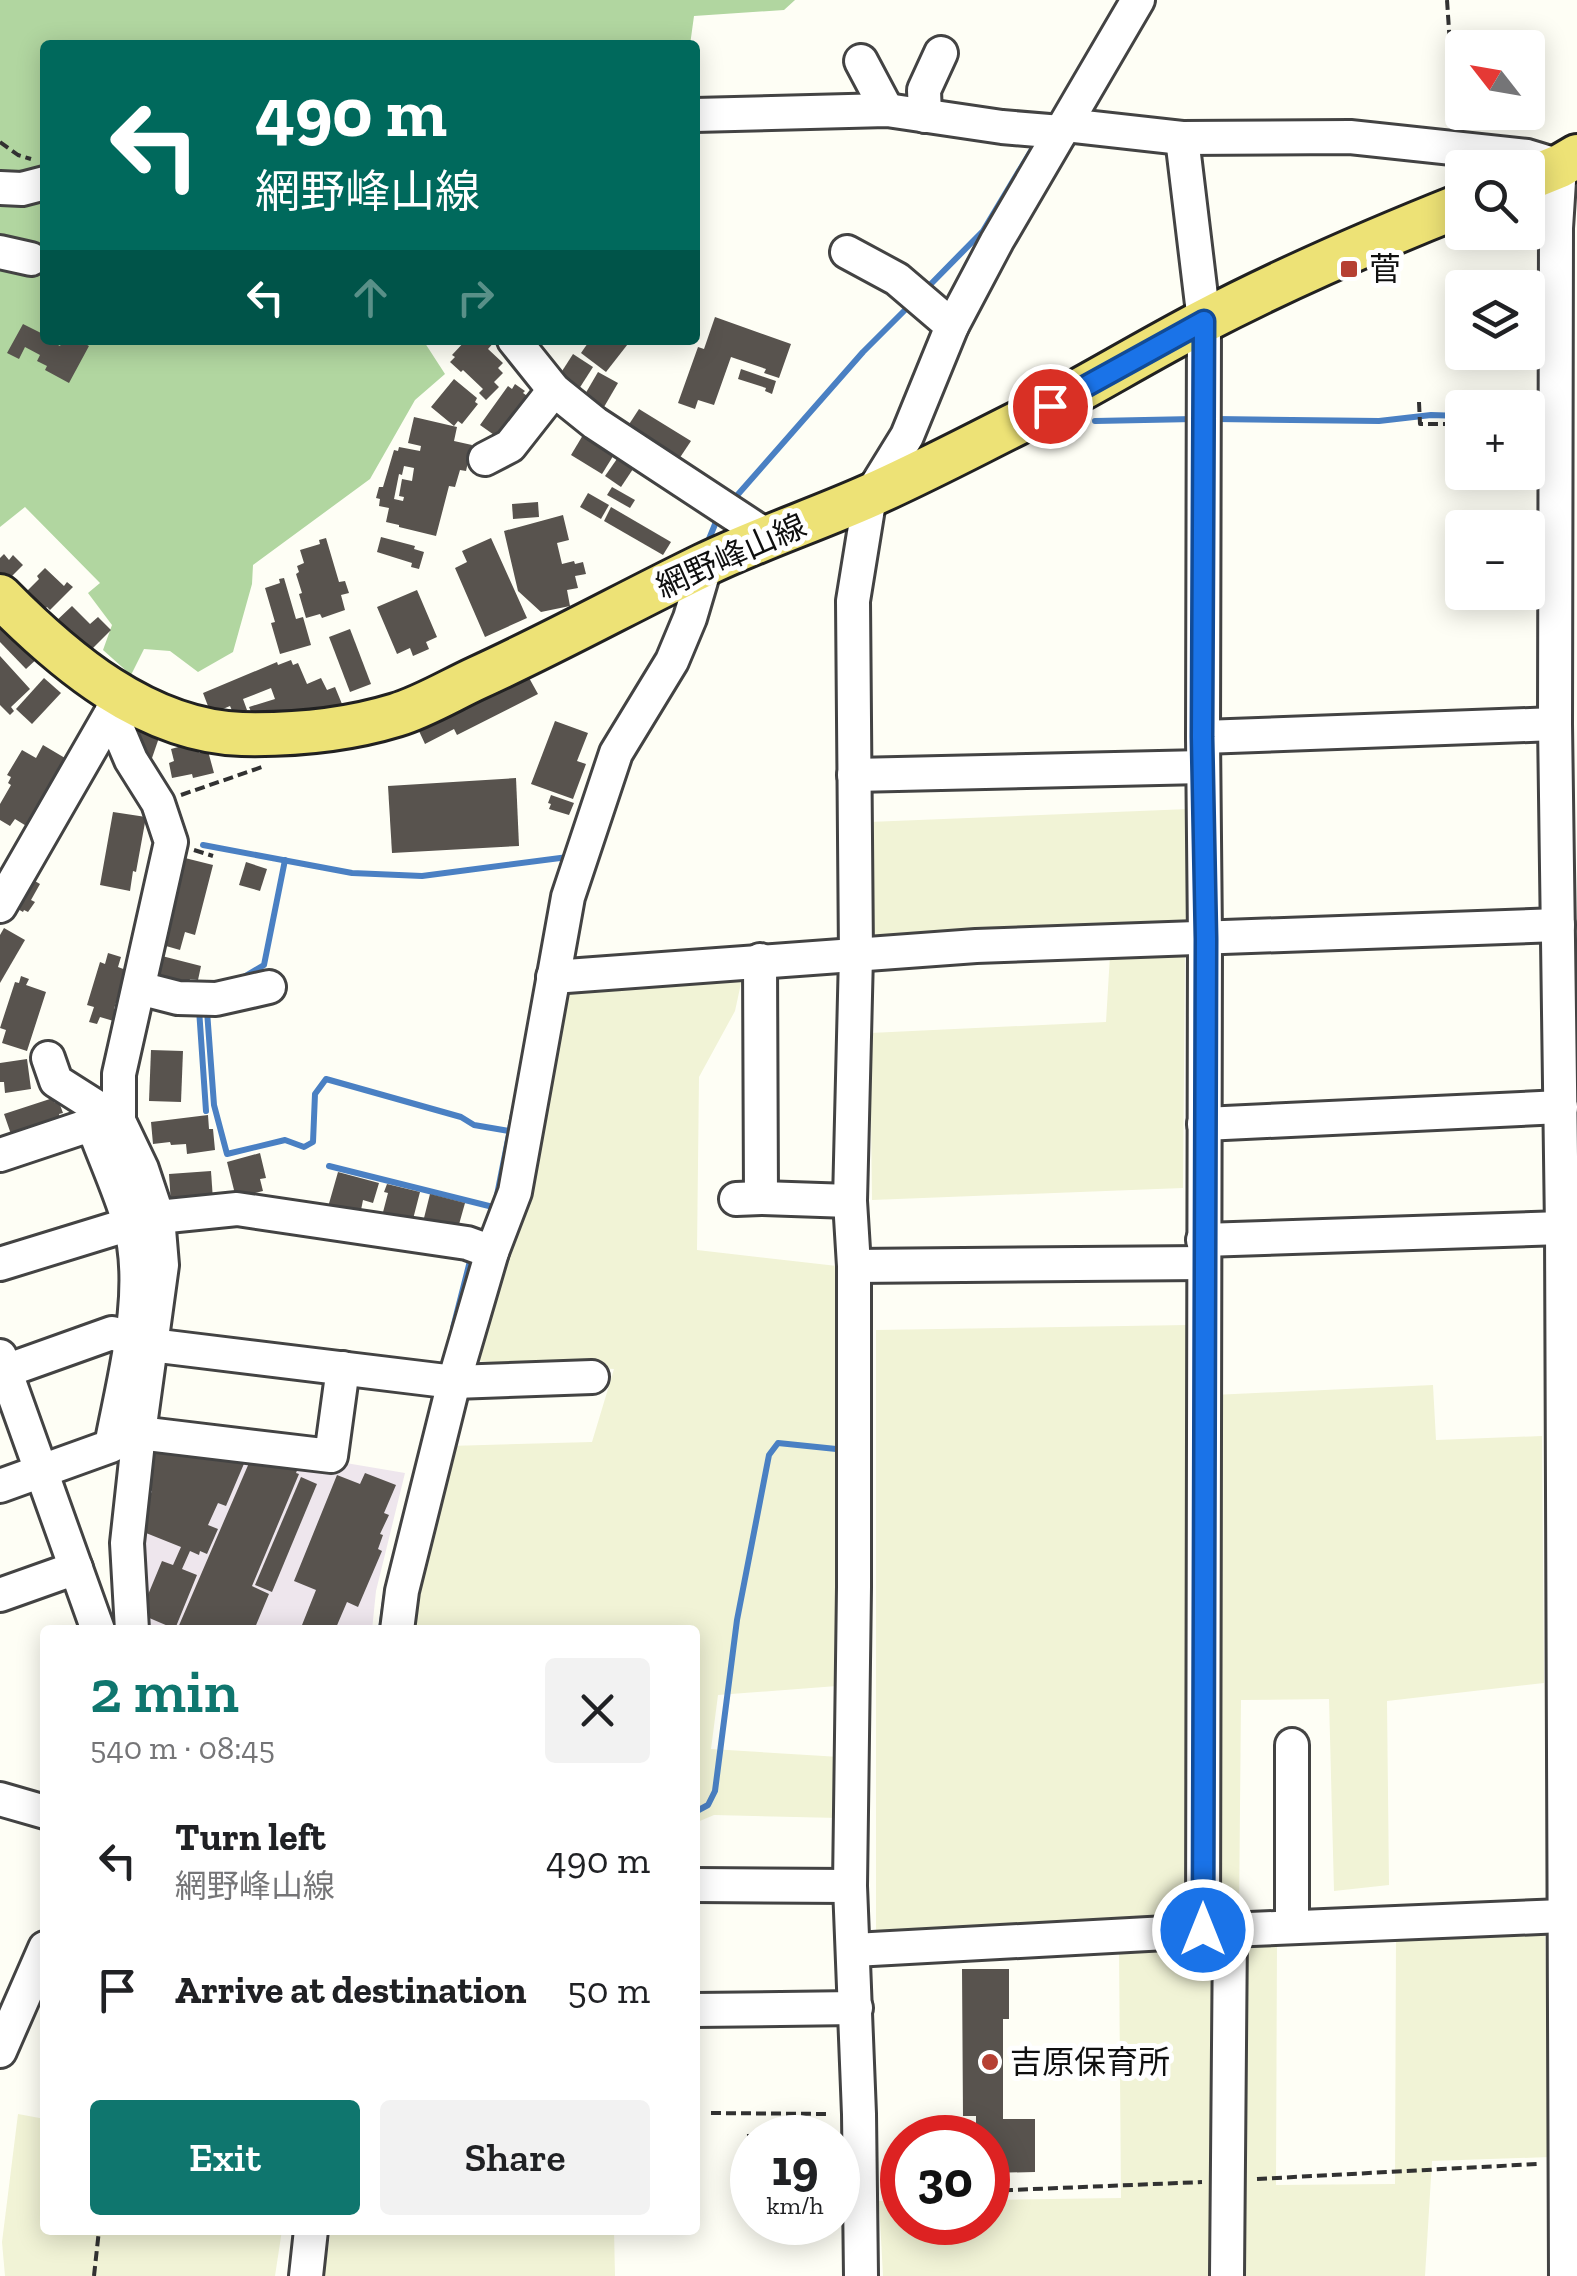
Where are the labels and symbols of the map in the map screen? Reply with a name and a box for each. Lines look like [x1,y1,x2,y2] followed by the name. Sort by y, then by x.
[1445,30,1545,130] north arrow
[1369,250,1401,288] place label: 菅
[1338,258,1360,280] marker: 菅
[1008,364,1093,449] pin
[650,506,812,606] street label: 網野峰山線
[1151,1878,1255,1982] position arrow
[1010,2043,1170,2081] place label: 吉原保育所
[979,2051,1001,2073] marker: 吉原保育所
[880,2115,1010,2245] speed limit sign: 30

